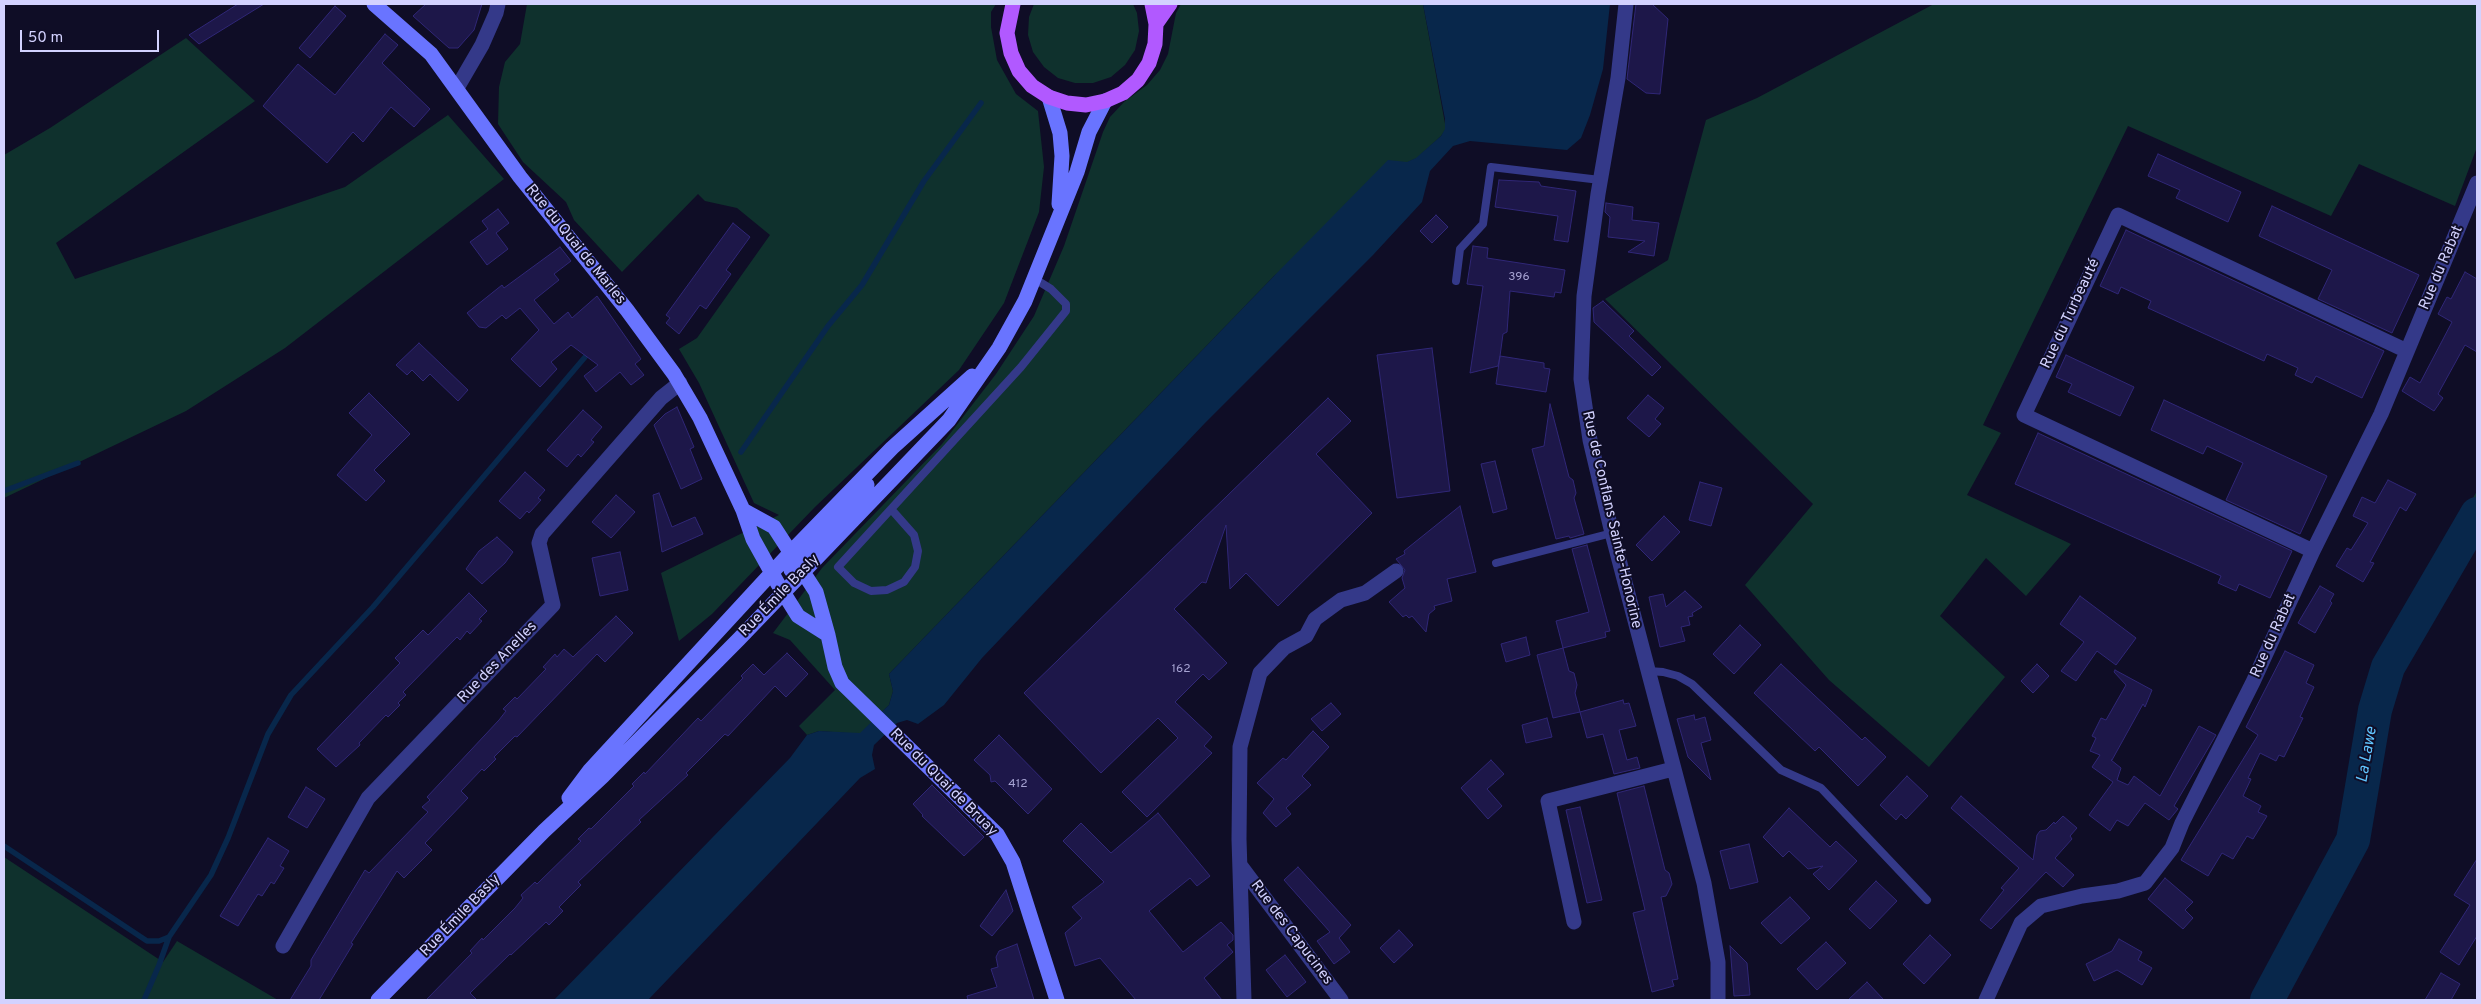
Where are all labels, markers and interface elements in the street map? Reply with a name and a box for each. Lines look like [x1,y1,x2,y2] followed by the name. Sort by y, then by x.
[22,20,161,52] scale bar
[28,29,63,48] text: 50 m
[521,181,629,309] street label: Rue du Quai de Marles
[2416,223,2468,313] street label: Rue du Rabat
[2038,256,2104,372] street label: Rue du Turbeauté
[1508,271,1530,285] house number: 396
[1577,409,1645,631] street label: Rue de Conflans Sainte-Honorine
[736,551,824,641] street label: Rue Émile Basly
[2248,591,2300,681] street label: Rue du Rabat
[455,618,541,708] street label: Rue des Anelles
[1172,663,1190,677] house number: 162
[885,725,1001,841] street label: Rue du Quai de Bruay
[2354,726,2382,784] water label: La Lawe
[1008,778,1028,792] house number: 412
[417,871,505,961] street label: Rue Émile Basly
[1246,877,1336,989] street label: Rue des Capucines

